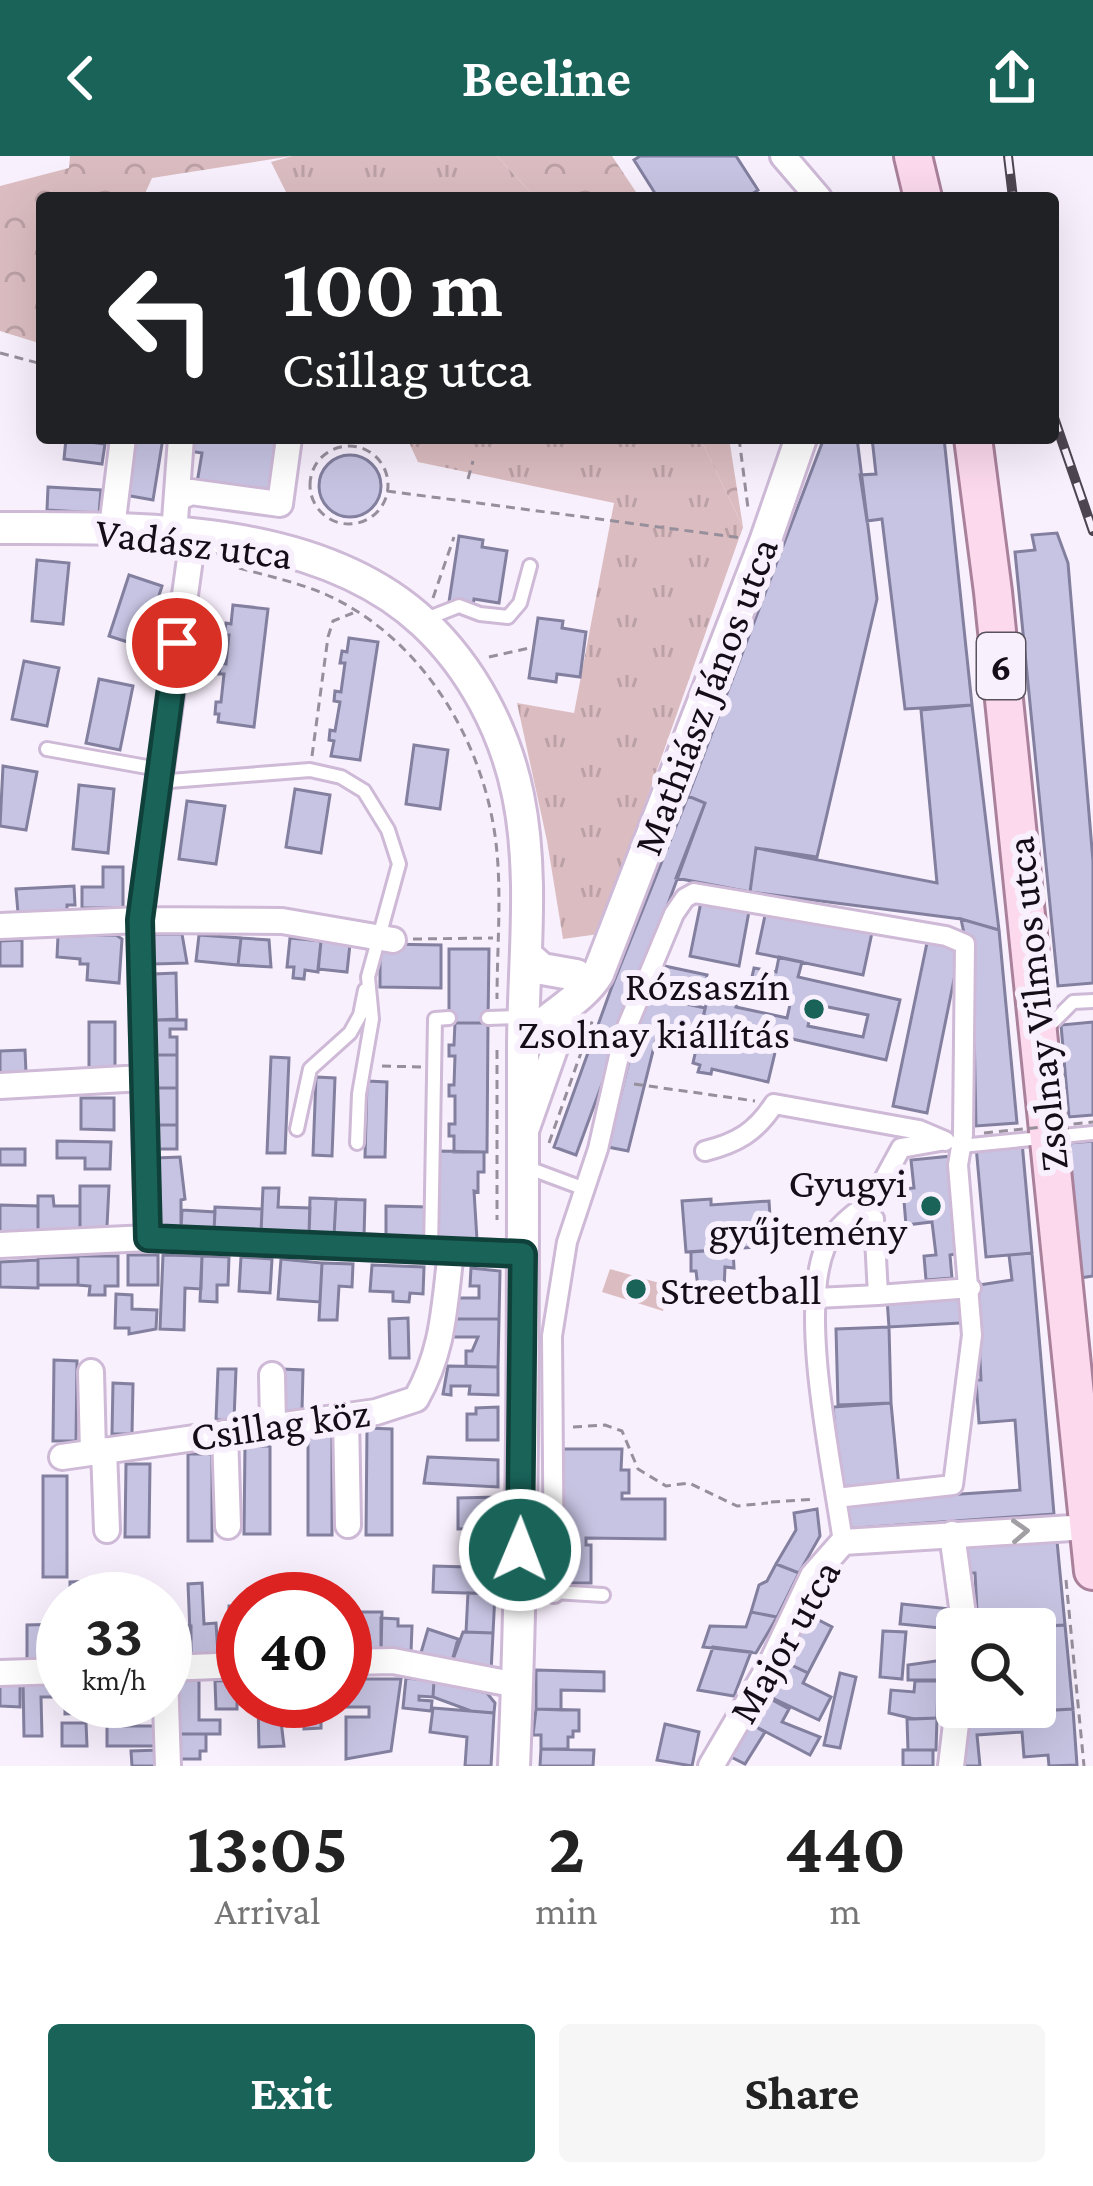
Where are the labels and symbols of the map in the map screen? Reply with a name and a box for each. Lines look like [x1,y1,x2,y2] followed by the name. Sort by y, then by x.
[93,508,295,578] street label: Vadász utca
[623,531,787,861] street label: Mathiász János utca
[126,592,228,694] pin
[977,633,1025,699] road number: 6
[995,834,1077,1174] street label: Zsolnay Vilmos utca
[518,962,790,1057] place label: Rózsaszín Zsolnay kiállítás
[801,996,827,1022] marker: Rózsaszín Zsolnay kiállítás
[708,1159,908,1255] place label: Gyugyi gyűjtemény
[918,1193,944,1219] marker: Gyugyi gyűjtemény
[660,1266,821,1313] place label: Streetball
[623,1276,649,1302] marker: Streetball
[187,1388,373,1460] street label: Csillag köz
[457,1487,583,1613] position arrow
[1011,1518,1030,1544] one-way arrow
[718,1551,850,1732] street label: Major utca
[216,1572,372,1728] speed limit sign: 40

